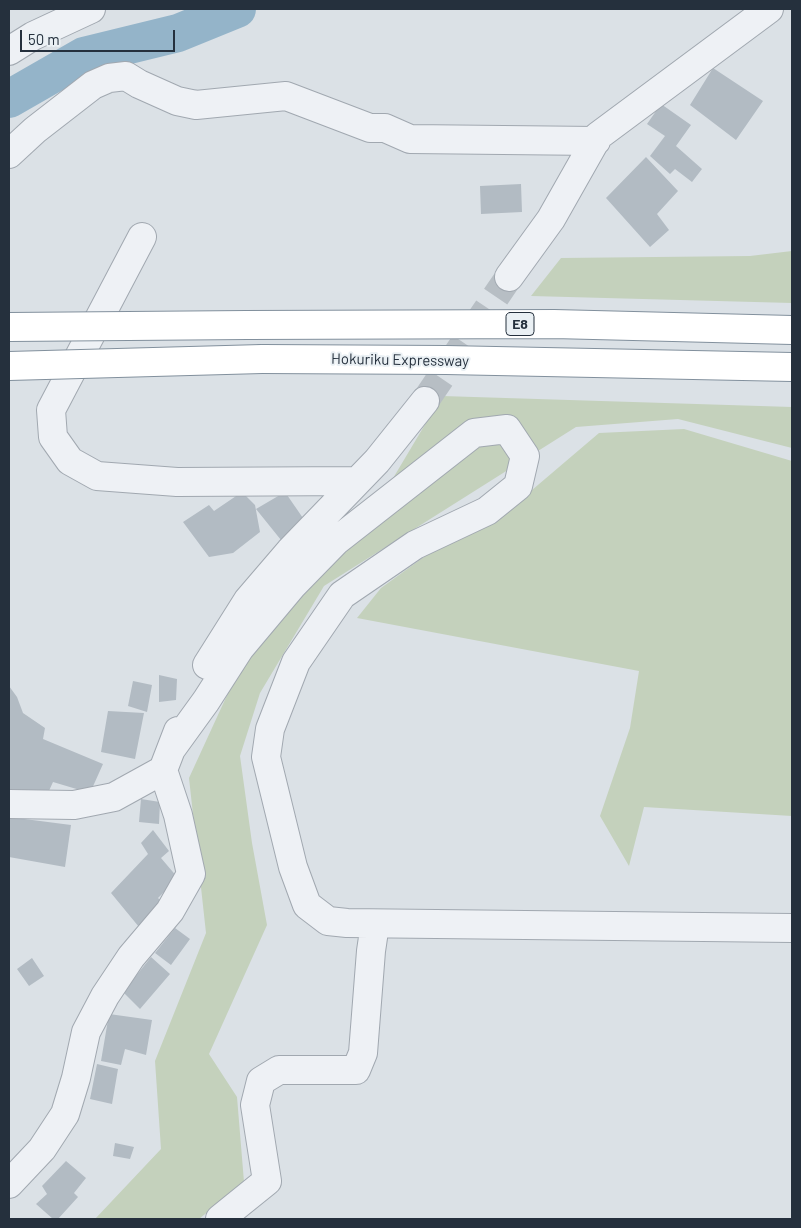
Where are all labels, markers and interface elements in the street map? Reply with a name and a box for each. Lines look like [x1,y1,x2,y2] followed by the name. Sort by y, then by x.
[22,20,178,52] scale bar
[28,30,60,48] text: 50 m
[506,312,534,336] road number: E8
[331,350,469,370] street label: Hokuriku Expressway

